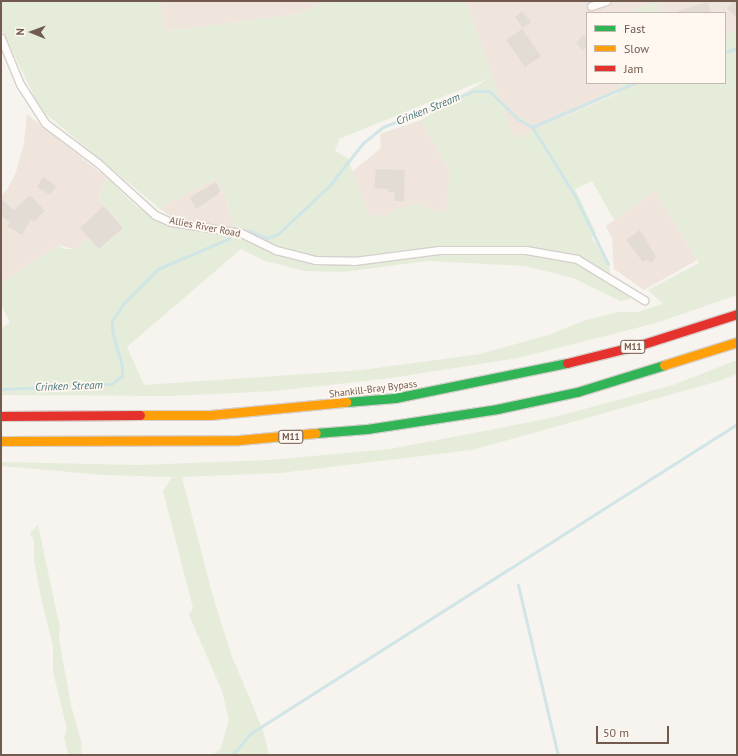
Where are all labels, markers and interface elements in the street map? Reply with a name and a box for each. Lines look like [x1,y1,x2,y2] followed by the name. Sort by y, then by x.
[12,12,52,52] north arrow
[586,12,726,84] legend
[624,21,645,36] text: Fast
[13,28,27,36] text: N
[624,41,649,56] text: Slow
[624,61,643,76] text: Jam
[394,90,462,128] water label: Crinken Stream
[169,214,241,240] street label: Allies River Road
[620,340,646,354] road number: M11
[35,378,103,394] water label: Crinken Stream
[328,378,418,400] street label: Shankill-Bray Bypass
[278,430,304,444] road number: M11
[598,718,671,744] scale bar
[603,725,629,740] text: 50 m

